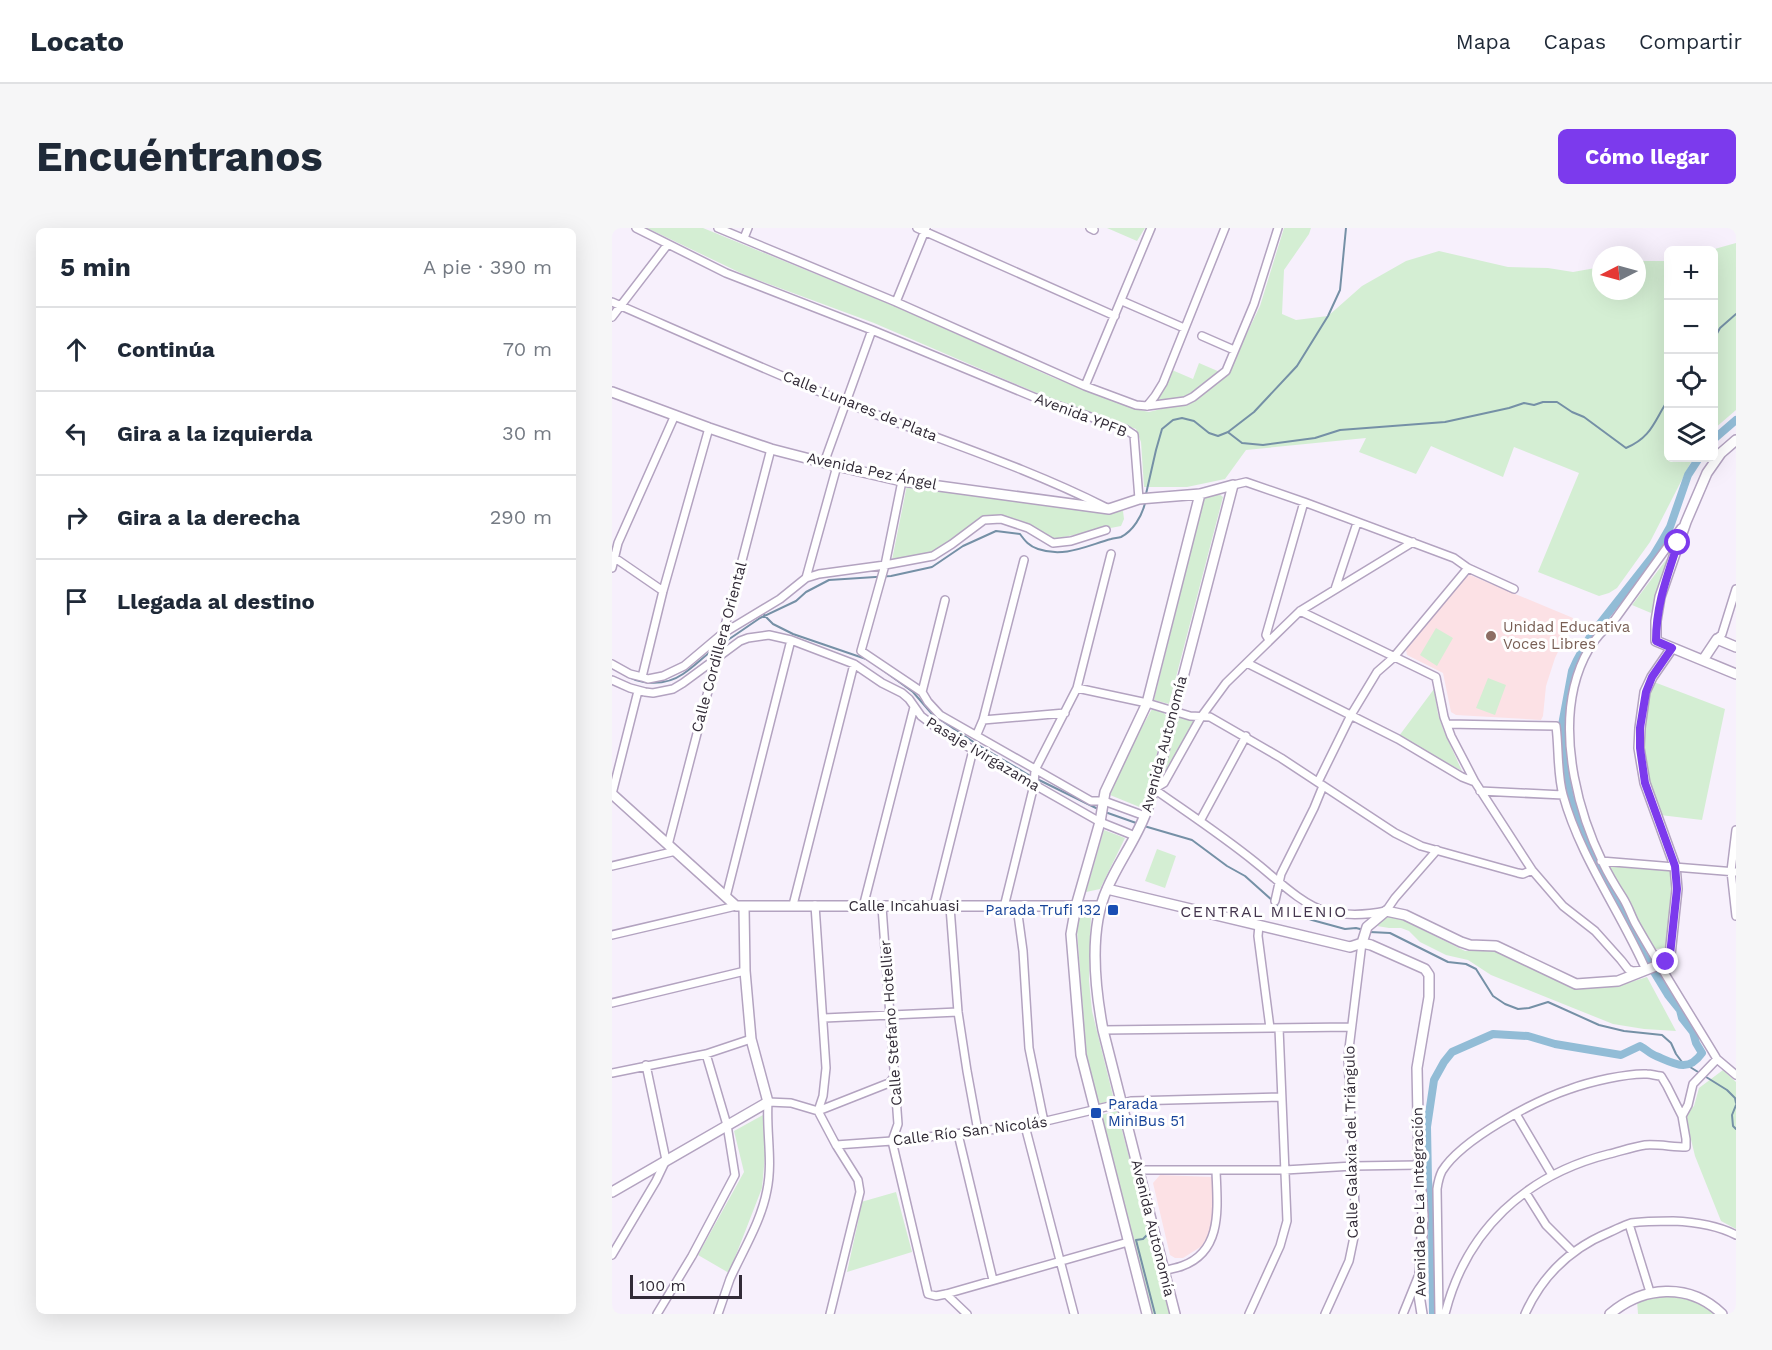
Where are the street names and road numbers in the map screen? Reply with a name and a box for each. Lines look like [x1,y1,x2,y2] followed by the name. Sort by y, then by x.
[780,367,940,445] street label: Calle Lunares de Plata
[1032,389,1130,441] street label: Avenida YPFB
[805,448,939,494] street label: Avenida Pez Ángel
[688,559,751,734] street label: Calle Cordillera Oriental
[1137,673,1191,814] street label: Avenida Autonomía
[923,713,1044,795] street label: Pasaje Ivirgazama
[848,897,960,915] street label: Calle Incahuasi
[876,939,906,1107] street label: Calle Stefano Hotellier
[1340,1045,1362,1239] street label: Calle Galaxia del Triángulo
[1408,1107,1430,1297] street label: Avenida De La Integración
[892,1113,1048,1149] street label: Calle Río San Nicolás
[1127,1158,1179,1299] street label: Avenida Autonomía

